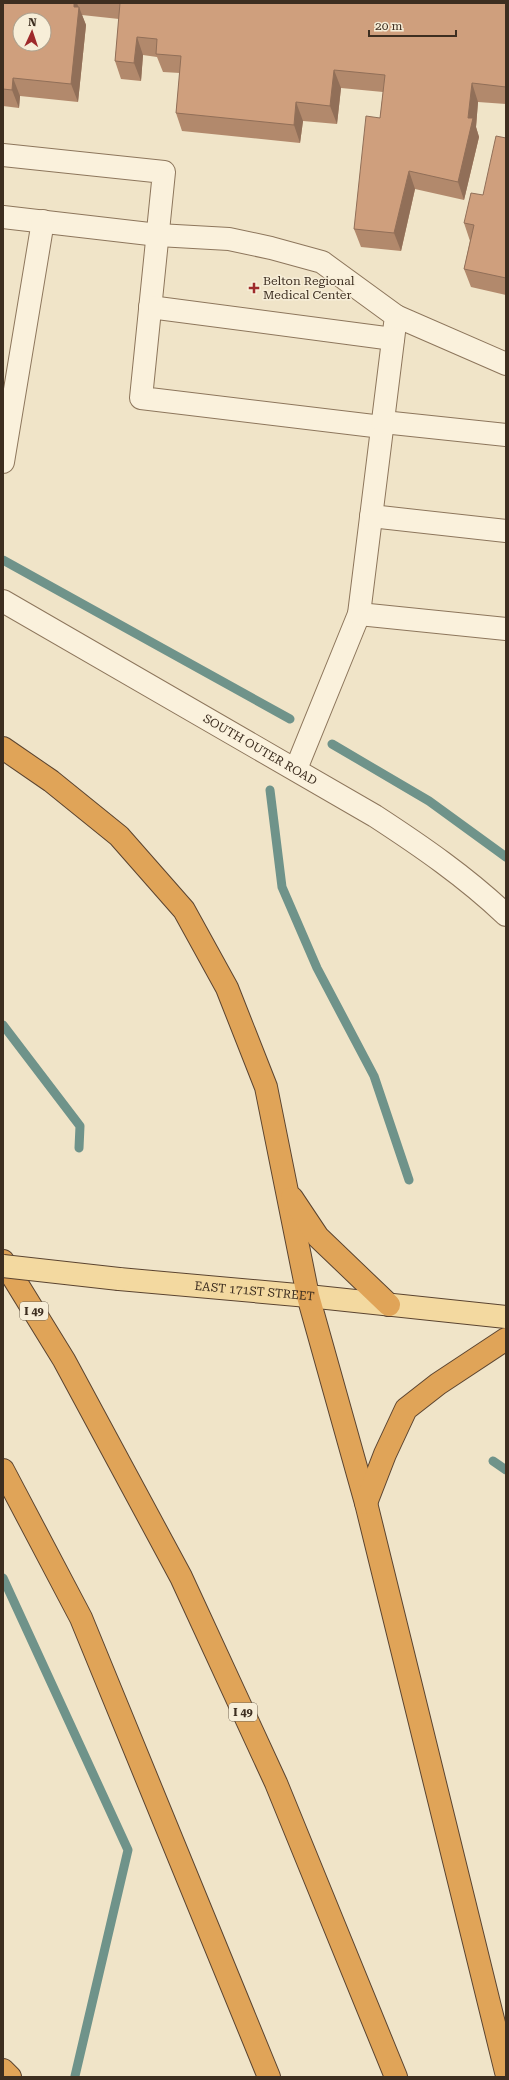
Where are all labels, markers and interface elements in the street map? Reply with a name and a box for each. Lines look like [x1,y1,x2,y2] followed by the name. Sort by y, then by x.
[12,12,52,52] north arrow
[369,12,456,38] scale bar
[28,16,38,29] text: N
[375,19,402,33] text: 20 m
[263,274,355,302] place label: Belton Regional Medical Center
[248,282,260,294] marker: Belton Regional Medical Center
[201,711,320,788] street label: SOUTH OUTER ROAD
[194,1279,315,1304] street label: EAST 171ST STREET
[20,1302,48,1320] road number: I 49
[229,1703,257,1721] road number: I 49

